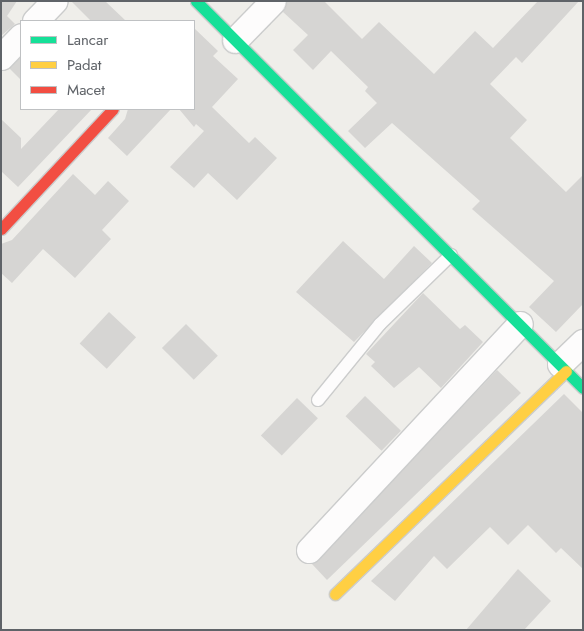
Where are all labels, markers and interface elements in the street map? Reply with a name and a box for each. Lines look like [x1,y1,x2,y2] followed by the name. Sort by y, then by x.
[20,20,195,110] legend
[67,29,108,51] text: Lancar
[67,54,101,76] text: Padat
[67,79,105,101] text: Macet

